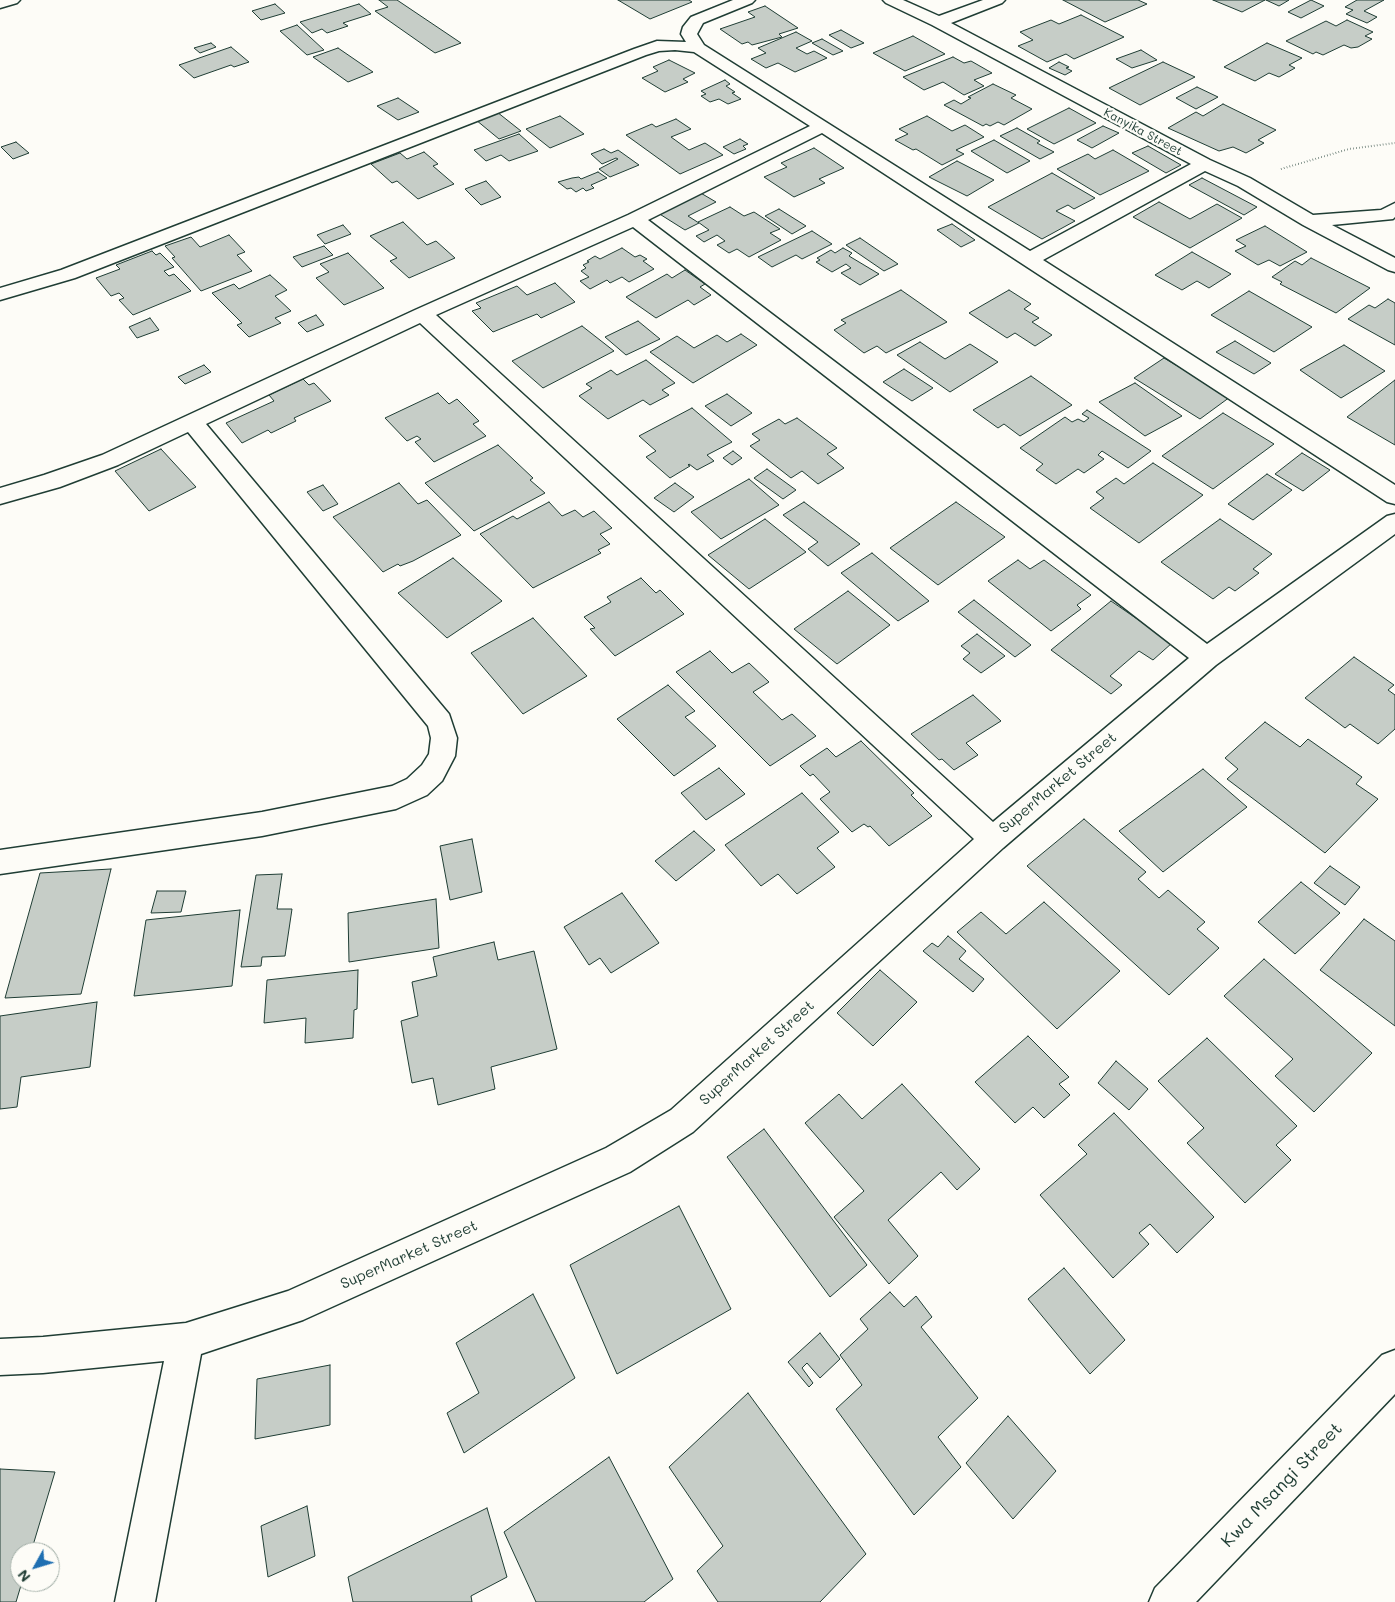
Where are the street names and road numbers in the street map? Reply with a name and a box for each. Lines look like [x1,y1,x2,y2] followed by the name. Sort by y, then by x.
[1101,105,1185,159] street label: Kanyika Street
[996,729,1120,837] street label: SuperMarket Street
[696,997,818,1109] street label: SuperMarket Street
[338,1217,480,1293] street label: SuperMarket Street
[1217,1418,1347,1552] street label: Kwa Msangi Street

